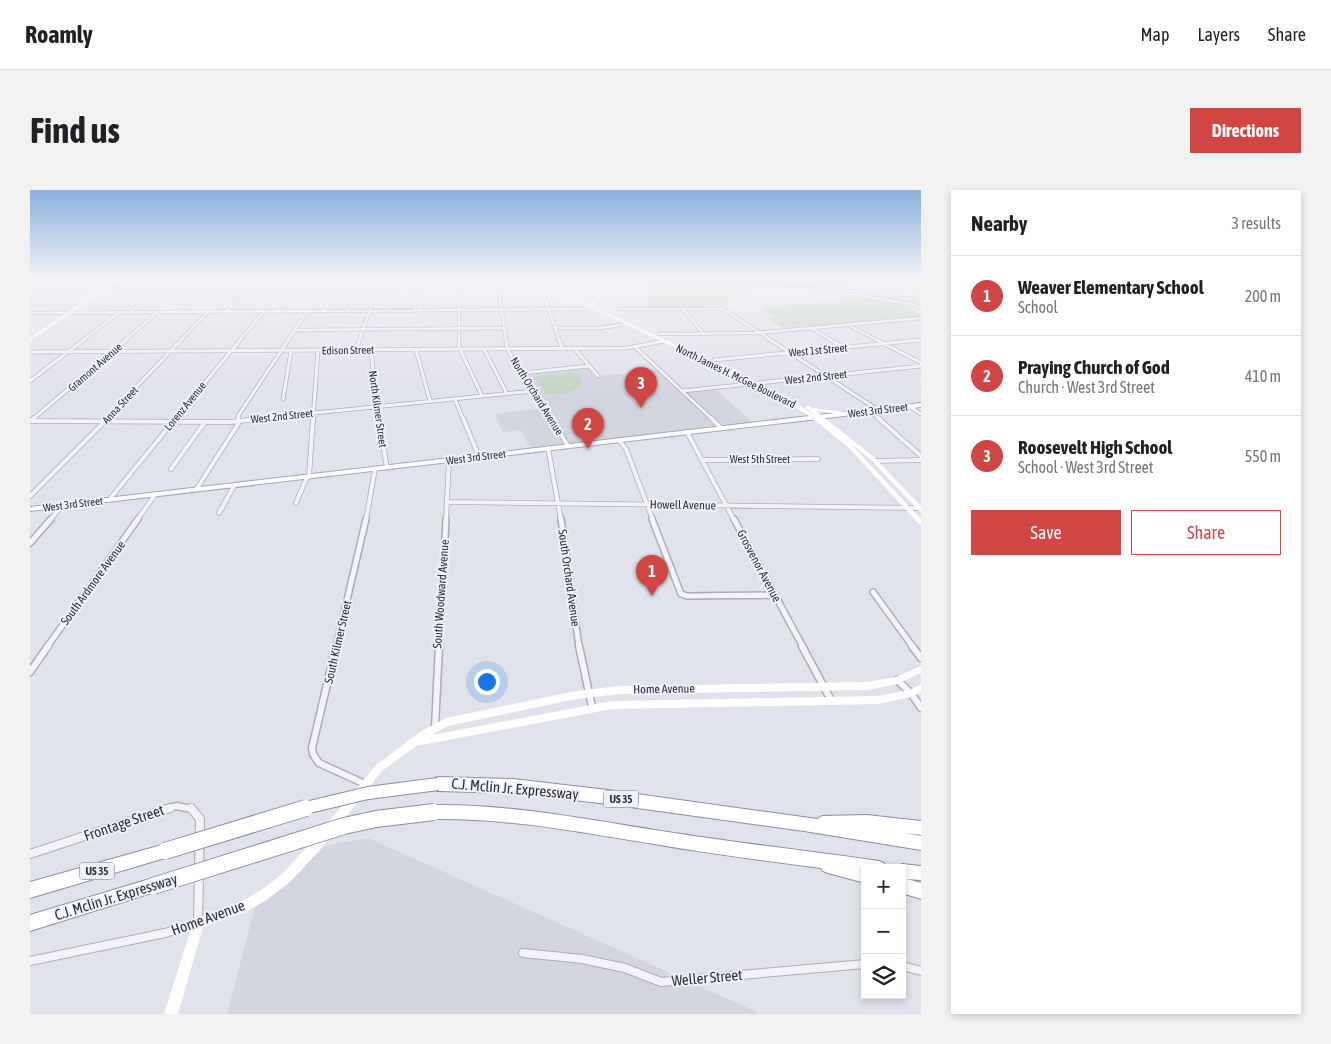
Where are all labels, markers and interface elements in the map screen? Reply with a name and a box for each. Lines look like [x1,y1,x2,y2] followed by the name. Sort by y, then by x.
[25,21,93,48] text: Roamly
[1140,24,1169,45] text: Map
[1197,24,1240,45] text: Layers
[1268,24,1306,45] text: Share
[1190,108,1301,153] button: Directions
[30,110,120,150] text: Find us
[971,211,1027,235] text: Nearby
[1231,214,1281,232] text: 3 results
[1018,276,1204,298] text: Weaver Elementary School
[983,287,991,305] text: 1
[1245,287,1281,305] text: 200 m
[1018,298,1058,316] text: School
[66,340,124,394] street label: Gramont Avenue
[788,341,848,359] street label: West 1st Street
[674,342,798,410] street label: North James H. McGee Boulevard
[322,344,374,356] street label: Edison Street
[508,355,566,437] street label: North Orchard Avenue
[1018,356,1170,378] text: Praying Church of God
[625,367,657,408] pin: 3
[983,367,991,385] text: 2
[1245,367,1281,385] text: 410 m
[784,368,848,386] street label: West 2nd Street
[367,370,389,448] street label: North Kilmer Street
[1018,378,1155,396] text: Church · West 3rd Street
[162,379,208,433] street label: Lorenz Avenue
[100,384,140,426] street label: Anna Street
[847,400,909,420] street label: West 3rd Street
[250,407,314,425] street label: West 2nd Street
[572,408,604,449] pin: 2
[1018,436,1172,458] text: Roosevelt High School
[445,447,507,467] street label: West 3rd Street
[983,447,991,465] text: 3
[1245,447,1281,465] text: 550 m
[730,453,790,465] street label: West 5th Street
[1018,458,1153,476] text: School · West 3rd Street
[42,494,104,514] street label: West 3rd Street
[650,497,716,513] street label: Howell Avenue
[971,510,1121,555] button: Save
[1131,510,1281,555] button: Share
[734,527,784,605] street label: Grosvenor Avenue
[555,529,583,627] street label: South Orchard Avenue
[58,538,128,628] street label: South Ardmore Avenue
[430,539,452,649] street label: South Woodward Avenue
[636,555,668,596] pin: 1
[322,599,354,685] street label: South Kilmer Street
[474,669,500,695] your location
[633,681,695,697] street label: Home Avenue
[451,774,579,803] street label: C.J. Mclin Jr. Expressway
[604,790,638,808] road number: US 35
[81,801,166,844] street label: Frontage Street
[80,862,114,879] road number: US 35
[861,864,906,999] map controls
[861,864,906,909] button: +
[52,870,179,923] street label: C.J. Mclin Jr. Expressway
[169,896,247,939] street label: Home Avenue
[861,909,906,954] button: −
[861,954,906,999] button: layers
[671,966,743,989] street label: Weller Street

